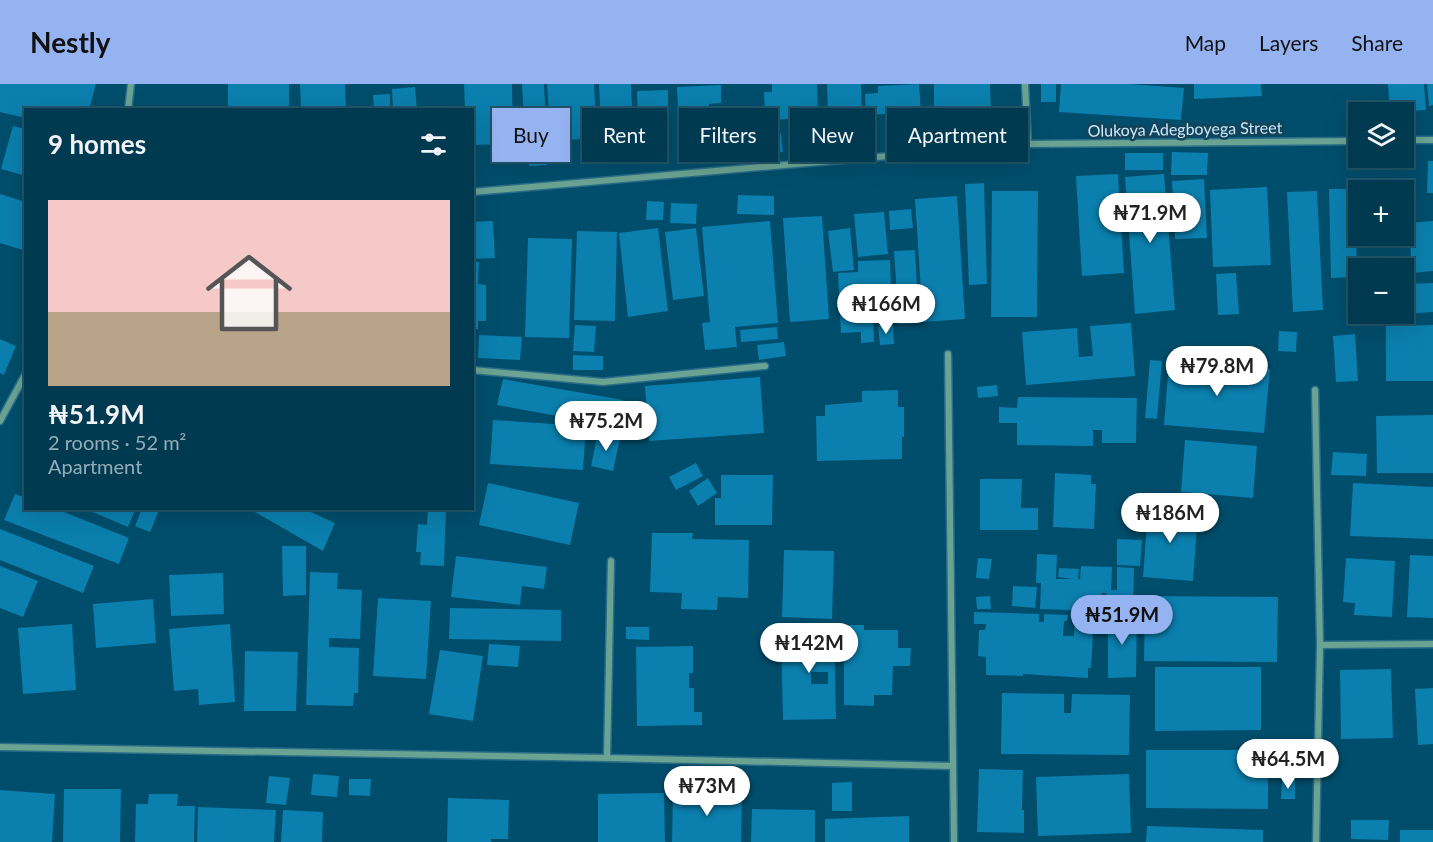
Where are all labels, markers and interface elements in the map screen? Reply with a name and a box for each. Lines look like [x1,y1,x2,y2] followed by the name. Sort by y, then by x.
[30,25,111,59] text: Nestly
[1185,30,1226,55] text: Map
[1259,30,1318,55] text: Layers
[1351,30,1403,55] text: Share
[1348,102,1414,324] map controls
[1348,102,1414,168] button: layers
[492,108,570,162] chip: Buy
[582,108,667,162] chip: Rent
[679,108,778,162] chip: Filters
[790,108,875,162] chip: New
[887,108,1028,162] chip: Apartment
[1088,117,1283,140] street label: Olukoya Adegboyega Street
[48,128,146,160] text: 9 homes
[417,128,450,161] icon: filters
[1348,180,1414,246] button: +
[1101,193,1199,244] pin: ₦71.9M
[1113,200,1187,224] text: ₦71.9M
[195,239,303,347] icon: home
[1348,258,1414,324] button: −
[844,284,928,335] pin: ₦166M
[851,291,921,315] text: ₦166M
[1168,346,1266,397] pin: ₦79.8M
[1180,353,1254,377] text: ₦79.8M
[48,398,145,430] text: ₦51.9M
[557,401,655,452] pin: ₦75.2M
[569,408,643,432] text: ₦75.2M
[48,430,186,454] text: 2 rooms · 52 m²
[48,454,142,478] text: Apartment
[1128,493,1212,544] pin: ₦186M
[1135,500,1205,524] text: ₦186M
[1073,595,1171,646] pin: ₦51.9M
[1085,602,1159,626] text: ₦51.9M
[767,623,851,674] pin: ₦142M
[774,630,844,654] text: ₦142M
[1239,739,1337,790] pin: ₦64.5M
[1251,746,1325,770] text: ₦64.5M
[671,766,743,817] pin: ₦73M
[678,773,736,797] text: ₦73M

